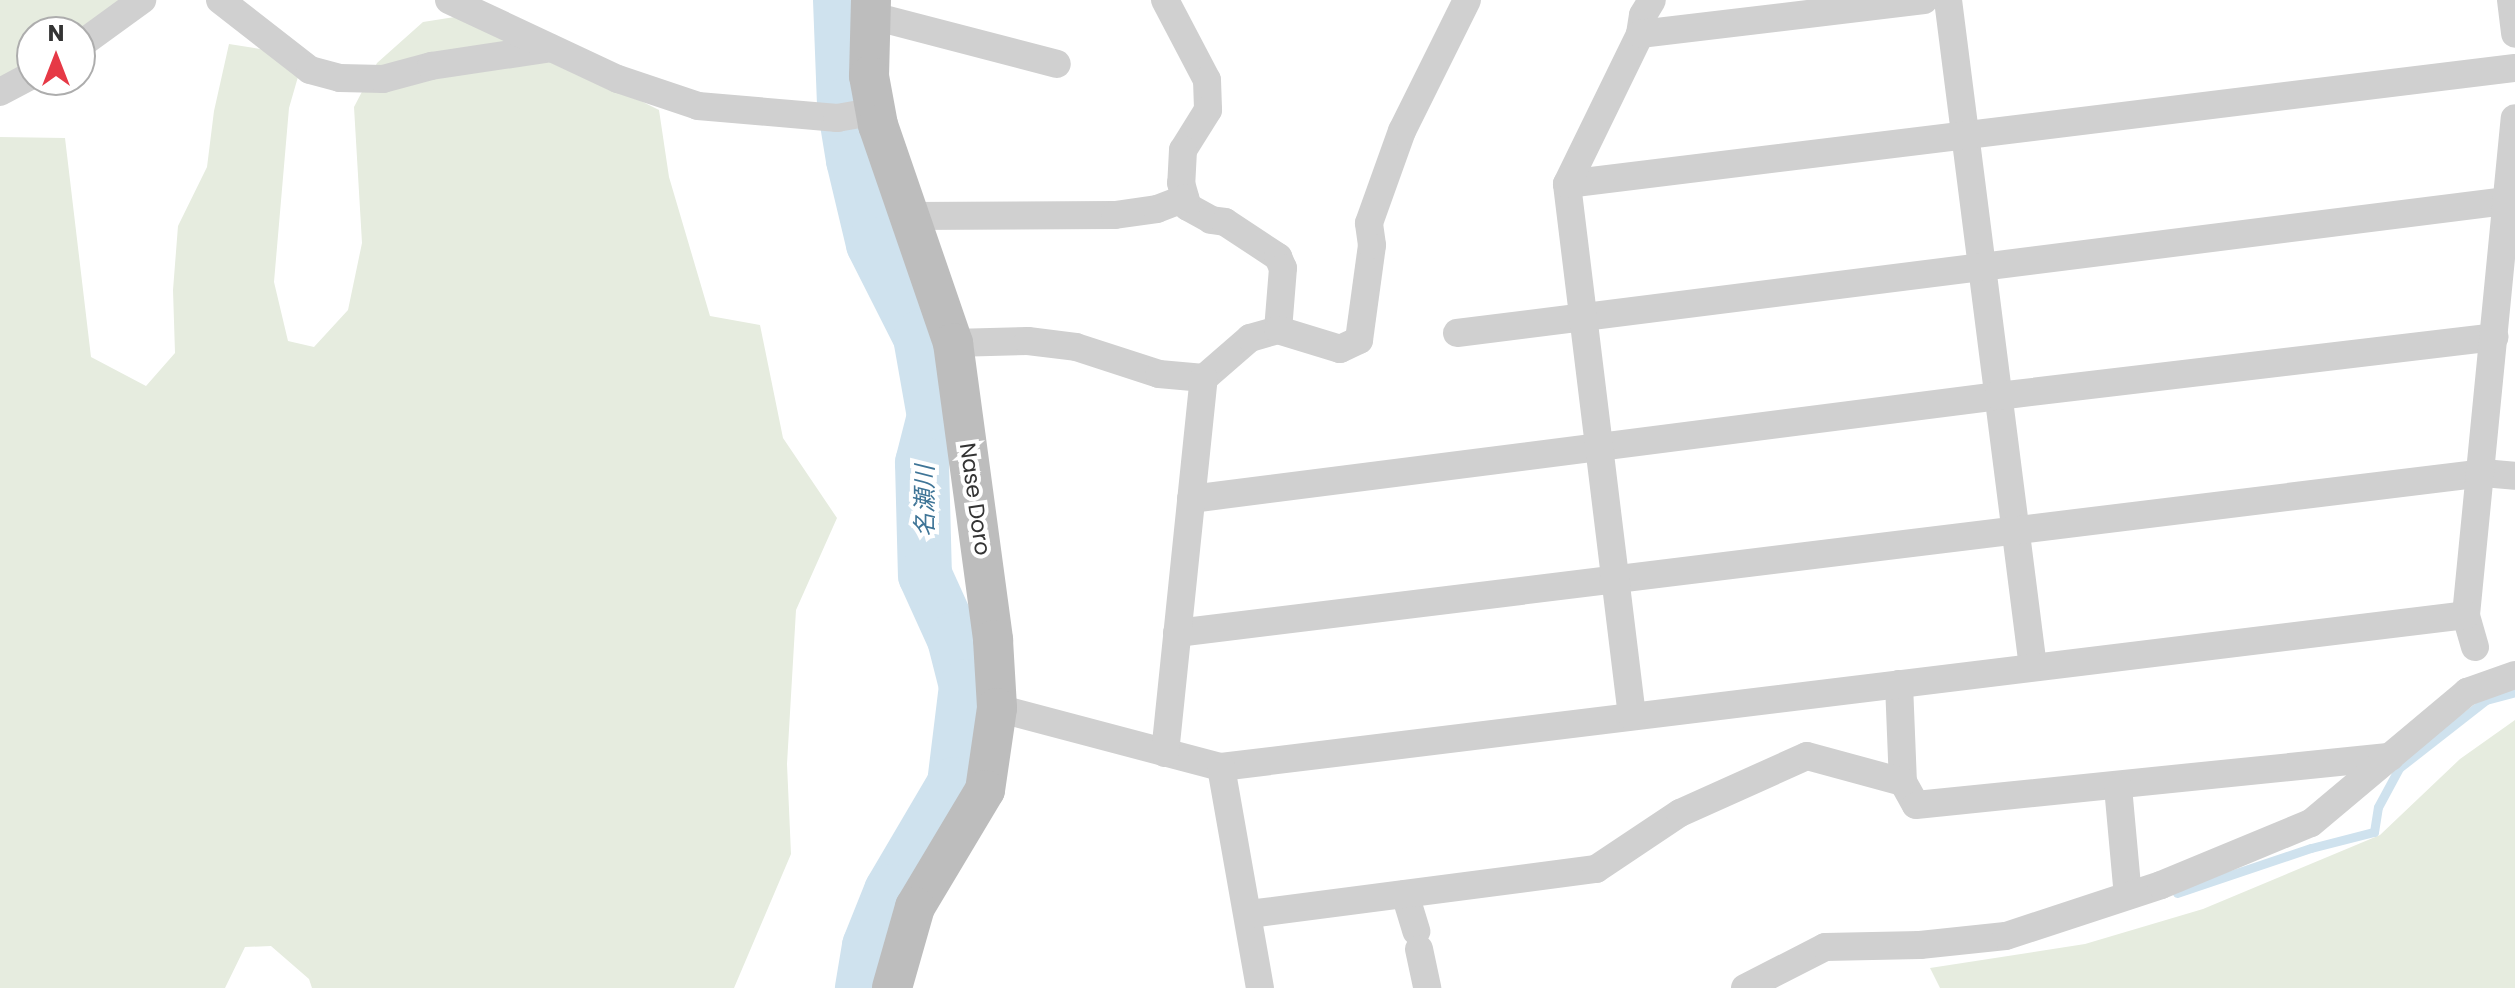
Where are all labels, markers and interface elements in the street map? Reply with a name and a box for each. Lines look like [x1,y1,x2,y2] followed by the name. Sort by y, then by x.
[16,16,96,96] north arrow
[48,18,64,49] text: N
[954,441,996,557] street label: Nase Doro
[911,465,939,537] water label: 名瀬川

